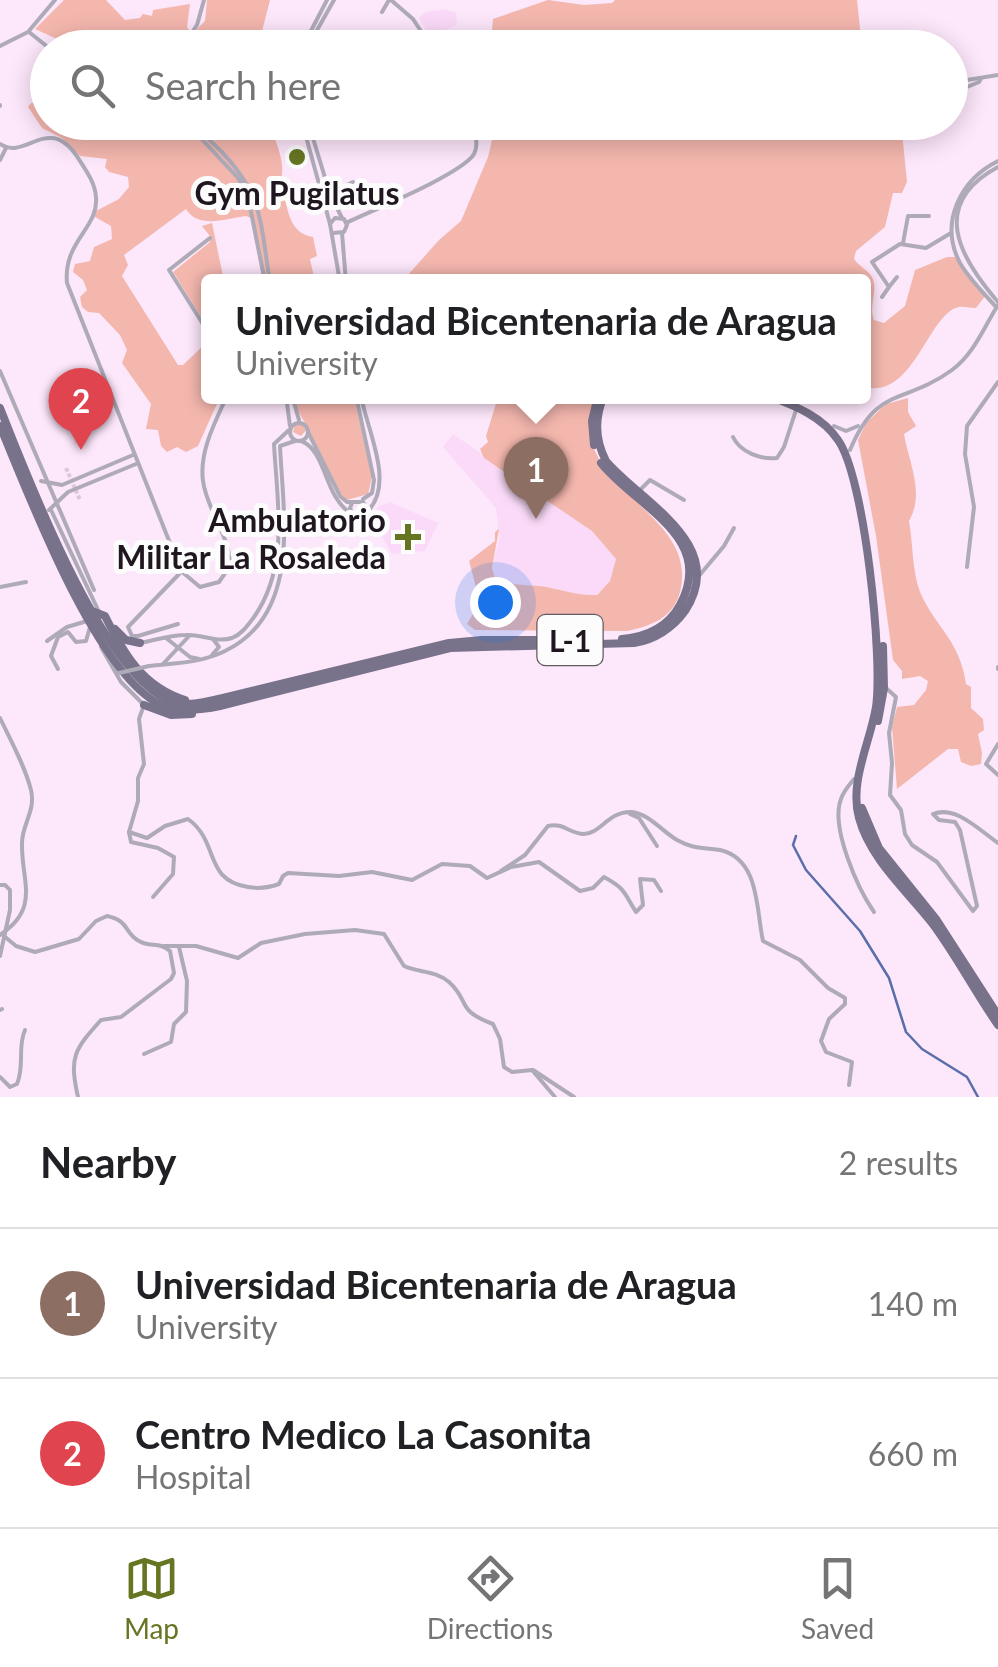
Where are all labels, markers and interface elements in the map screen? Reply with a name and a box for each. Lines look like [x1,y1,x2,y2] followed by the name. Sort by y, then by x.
[30,30,968,140] search box
[65,58,120,113] icon: search
[145,62,341,108] text: Search here
[286,146,308,168] marker: Gym Pugilatus
[195,173,399,212] place label: Gym Pugilatus
[201,274,871,404] popup
[235,297,837,343] text: Universidad Bicentenaria de Aragua
[235,343,378,382] text: University
[48,368,114,450] pin: 2
[504,436,568,519] pin: 1
[116,500,386,576] place label: Ambulatorio Militar La Rosaleda
[395,524,421,550] marker: Ambulatorio Militar La Rosaleda
[470,577,521,628] your location
[538,615,602,665] road number: L-1
[40,1137,177,1187] text: Nearby
[839,1143,958,1182] text: 2 results
[135,1261,737,1307] text: Universidad Bicentenaria de Aragua
[63,1284,82,1323] text: 1
[868,1284,958,1323] text: 140 m
[135,1307,278,1346] text: University
[135,1411,592,1457] text: Centro Medico La Casonita
[63,1434,82,1473] text: 2
[868,1434,958,1473] text: 660 m
[135,1457,251,1496] text: Hospital
[124,1551,179,1645] tab: Map
[427,1551,553,1645] tab: Directions
[801,1551,874,1645] tab: Saved

